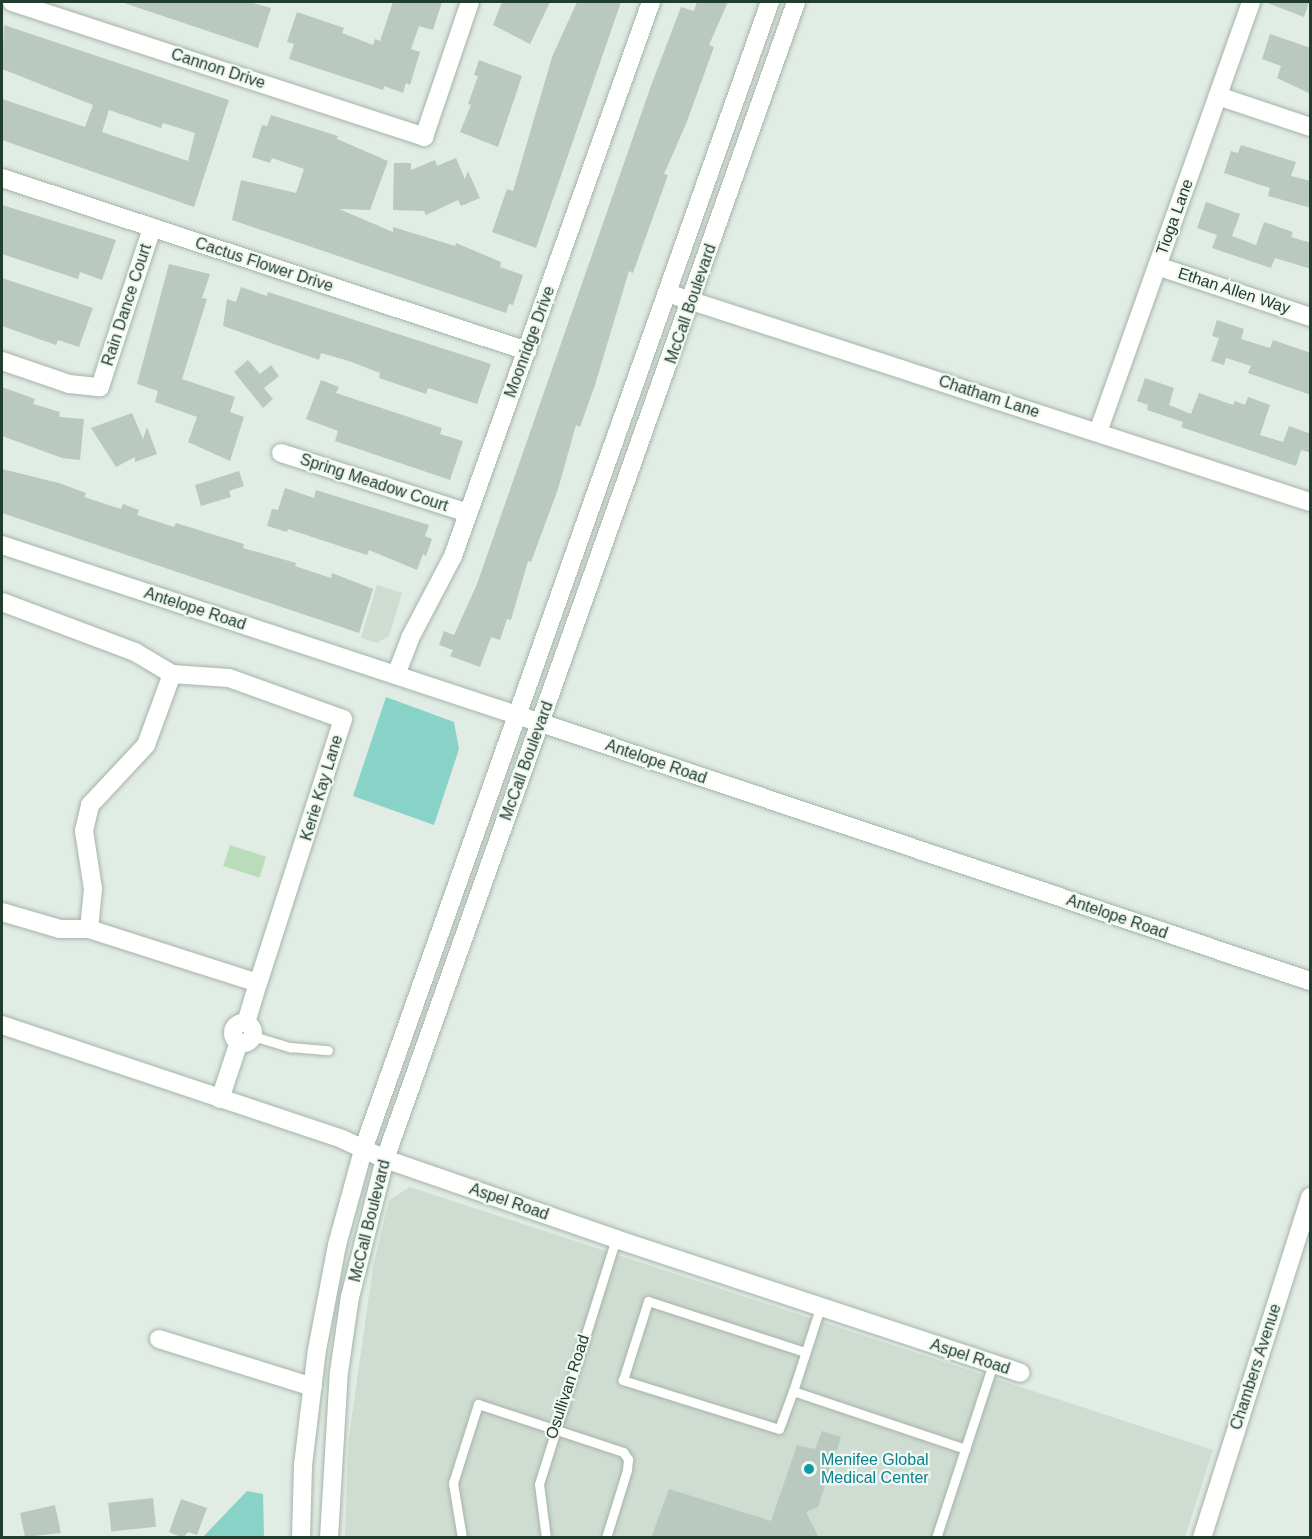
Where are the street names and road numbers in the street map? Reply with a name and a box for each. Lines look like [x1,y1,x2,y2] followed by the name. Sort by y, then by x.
[169,45,267,93] street label: Cannon Drive
[1152,176,1198,258] street label: Tioga Lane
[193,234,335,296] street label: Cactus Flower Drive
[98,242,156,368] street label: Rain Dance Court
[662,242,720,366] street label: McCall Boulevard
[1175,264,1293,318] street label: Ethan Allen Way
[501,284,559,400] street label: Moonridge Drive
[936,372,1042,422] street label: Chatham Lane
[297,450,451,516] street label: Spring Meadow Court
[142,584,248,634] street label: Antelope Road
[497,699,557,823] street label: McCall Boulevard
[297,733,347,843] street label: Kerie Kay Lane
[603,736,709,788] street label: Antelope Road
[1064,891,1170,943] street label: Antelope Road
[346,1158,394,1284] street label: McCall Boulevard
[467,1179,551,1225] street label: Aspel Road
[1226,1301,1286,1433] street label: Chambers Avenue
[542,1332,594,1442] street label: Osullivan Road
[928,1335,1012,1379] street label: Aspel Road

